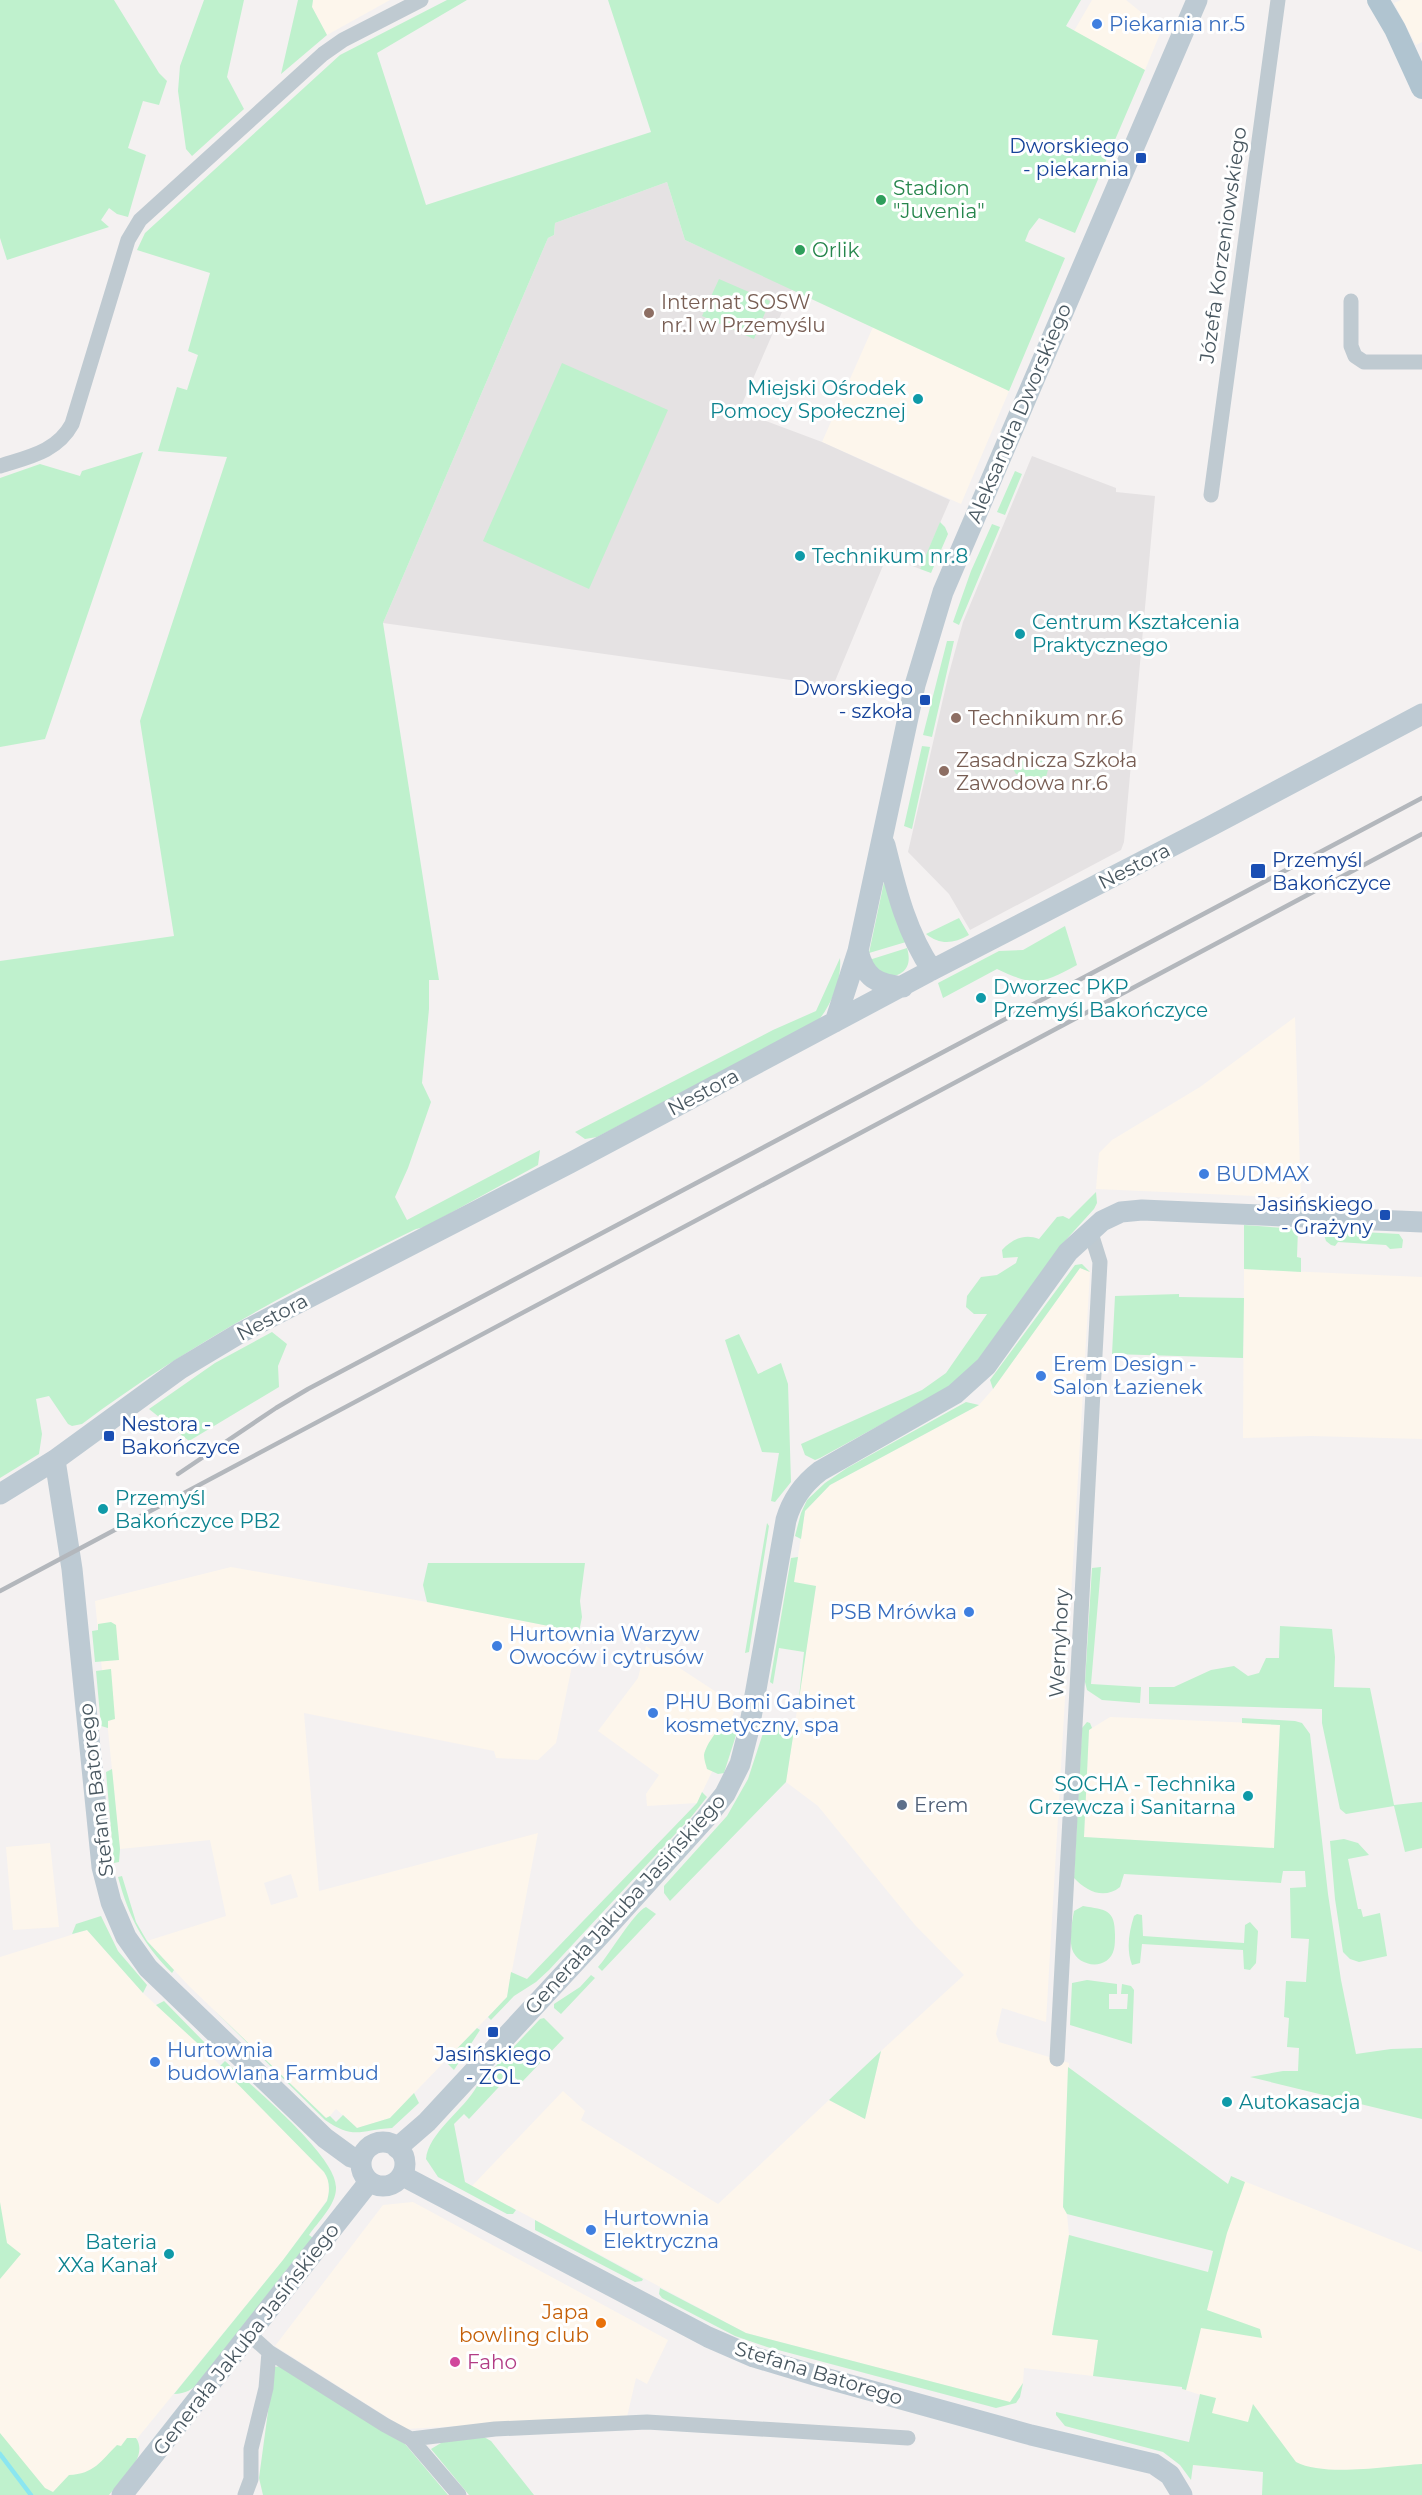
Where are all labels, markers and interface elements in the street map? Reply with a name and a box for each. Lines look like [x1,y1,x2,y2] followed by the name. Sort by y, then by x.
[1109,12,1245,36] place label: Piekarnia nr.5
[1090,17,1104,31] marker: Piekarnia nr.5
[1194,125,1251,366] street label: Józefa Korzeniowskiego
[1009,134,1129,181] place label: Dworskiego - piekarnia
[1134,151,1148,165] marker: Dworskiego - piekarnia
[893,176,985,223] place label: Stadion "Juvenia"
[874,193,888,207] marker: Stadion "Juvenia"
[812,238,859,262] place label: Orlik
[793,243,807,257] marker: Orlik
[661,290,826,337] place label: Internat SOSW nr.1 w Przemyślu
[962,300,1076,526] street label: Aleksandra Dworskiego
[642,306,656,320] marker: Internat SOSW nr.1 w Przemyślu
[710,376,906,423] place label: Miejski Ośrodek Pomocy Społecznej
[911,392,925,406] marker: Miejski Ośrodek Pomocy Społecznej
[812,544,968,568] place label: Technikum nr.8
[793,549,807,563] marker: Technikum nr.8
[1032,610,1240,657] place label: Centrum Kształcenia Praktycznego
[1013,627,1027,641] marker: Centrum Kształcenia Praktycznego
[793,676,913,723] place label: Dworskiego - szkoła
[918,693,932,707] marker: Dworskiego - szkoła
[968,706,1123,730] place label: Technikum nr.6
[949,711,963,725] marker: Technikum nr.6
[956,748,1137,795] place label: Zasadnicza Szkoła Zawodowa nr.6
[937,764,951,778] marker: Zasadnicza Szkoła Zawodowa nr.6
[1094,838,1174,894] street label: Nestora
[1272,848,1391,895] place label: Przemyśl Bakończyce
[1249,862,1267,880] marker: Przemyśl Bakończyce
[993,975,1208,1022] place label: Dworzec PKP Przemyśl Bakończyce
[974,991,988,1005] marker: Dworzec PKP Przemyśl Bakończyce
[663,1063,743,1121] street label: Nestora
[1216,1162,1309,1186] place label: BUDMAX
[1197,1167,1211,1181] marker: BUDMAX
[1256,1192,1373,1239] place label: Jasińskiego - Grażyny
[1378,1208,1392,1222] marker: Jasińskiego - Grażyny
[232,1288,312,1346] street label: Nestora
[1053,1352,1203,1399] place label: Erem Design - Salon Łazienek
[1034,1369,1048,1383] marker: Erem Design - Salon Łazienek
[121,1412,240,1459] place label: Nestora - Bakończyce
[102,1429,116,1443] marker: Nestora - Bakończyce
[115,1486,280,1533] place label: Przemyśl Bakończyce PB2
[96,1502,110,1516] marker: Przemyśl Bakończyce PB2
[1044,1587,1074,1698] street label: Wernyhory
[830,1600,957,1624] place label: PSB Mrówka
[962,1605,976,1619] marker: PSB Mrówka
[509,1622,704,1669] place label: Hurtownia Warzyw Owoców i cytrusów
[490,1639,504,1653] marker: Hurtownia Warzyw Owoców i cytrusów
[665,1690,856,1737] place label: PHU Bomi Gabinet kosmetyczny, spa
[73,1702,119,1878] street label: Stefana Batorego
[646,1706,660,1720] marker: PHU Bomi Gabinet kosmetyczny, spa
[1029,1772,1236,1819] place label: SOCHA - Technika Grzewcza i Sanitarna
[520,1789,730,2019] street label: Generała Jakuba Jasińskiego
[1241,1789,1255,1803] marker: SOCHA - Technika Grzewcza i Sanitarna
[914,1793,968,1817] place label: Erem
[895,1798,909,1812] marker: Erem
[486,2025,500,2039] marker: Jasińskiego - ZOL
[167,2038,379,2085] place label: Hurtownia budowlana Farmbud
[434,2042,551,2089] place label: Jasińskiego - ZOL
[148,2055,162,2069] marker: Hurtownia budowlana Farmbud
[1239,2090,1361,2114] place label: Autokasacja
[1220,2095,1234,2109] marker: Autokasacja
[603,2206,719,2253] place label: Hurtownia Elektryczna
[148,2218,344,2460] street label: Generała Jakuba Jasińskiego
[584,2223,598,2237] marker: Hurtownia Elektryczna
[58,2230,157,2277] place label: Bateria XXa Kanał
[162,2247,176,2261] marker: Bateria XXa Kanał
[459,2300,589,2347] place label: Japa bowling club
[594,2316,608,2330] marker: Japa bowling club
[732,2336,906,2410] street label: Stefana Batorego
[467,2350,517,2374] place label: Faho
[448,2355,462,2369] marker: Faho

